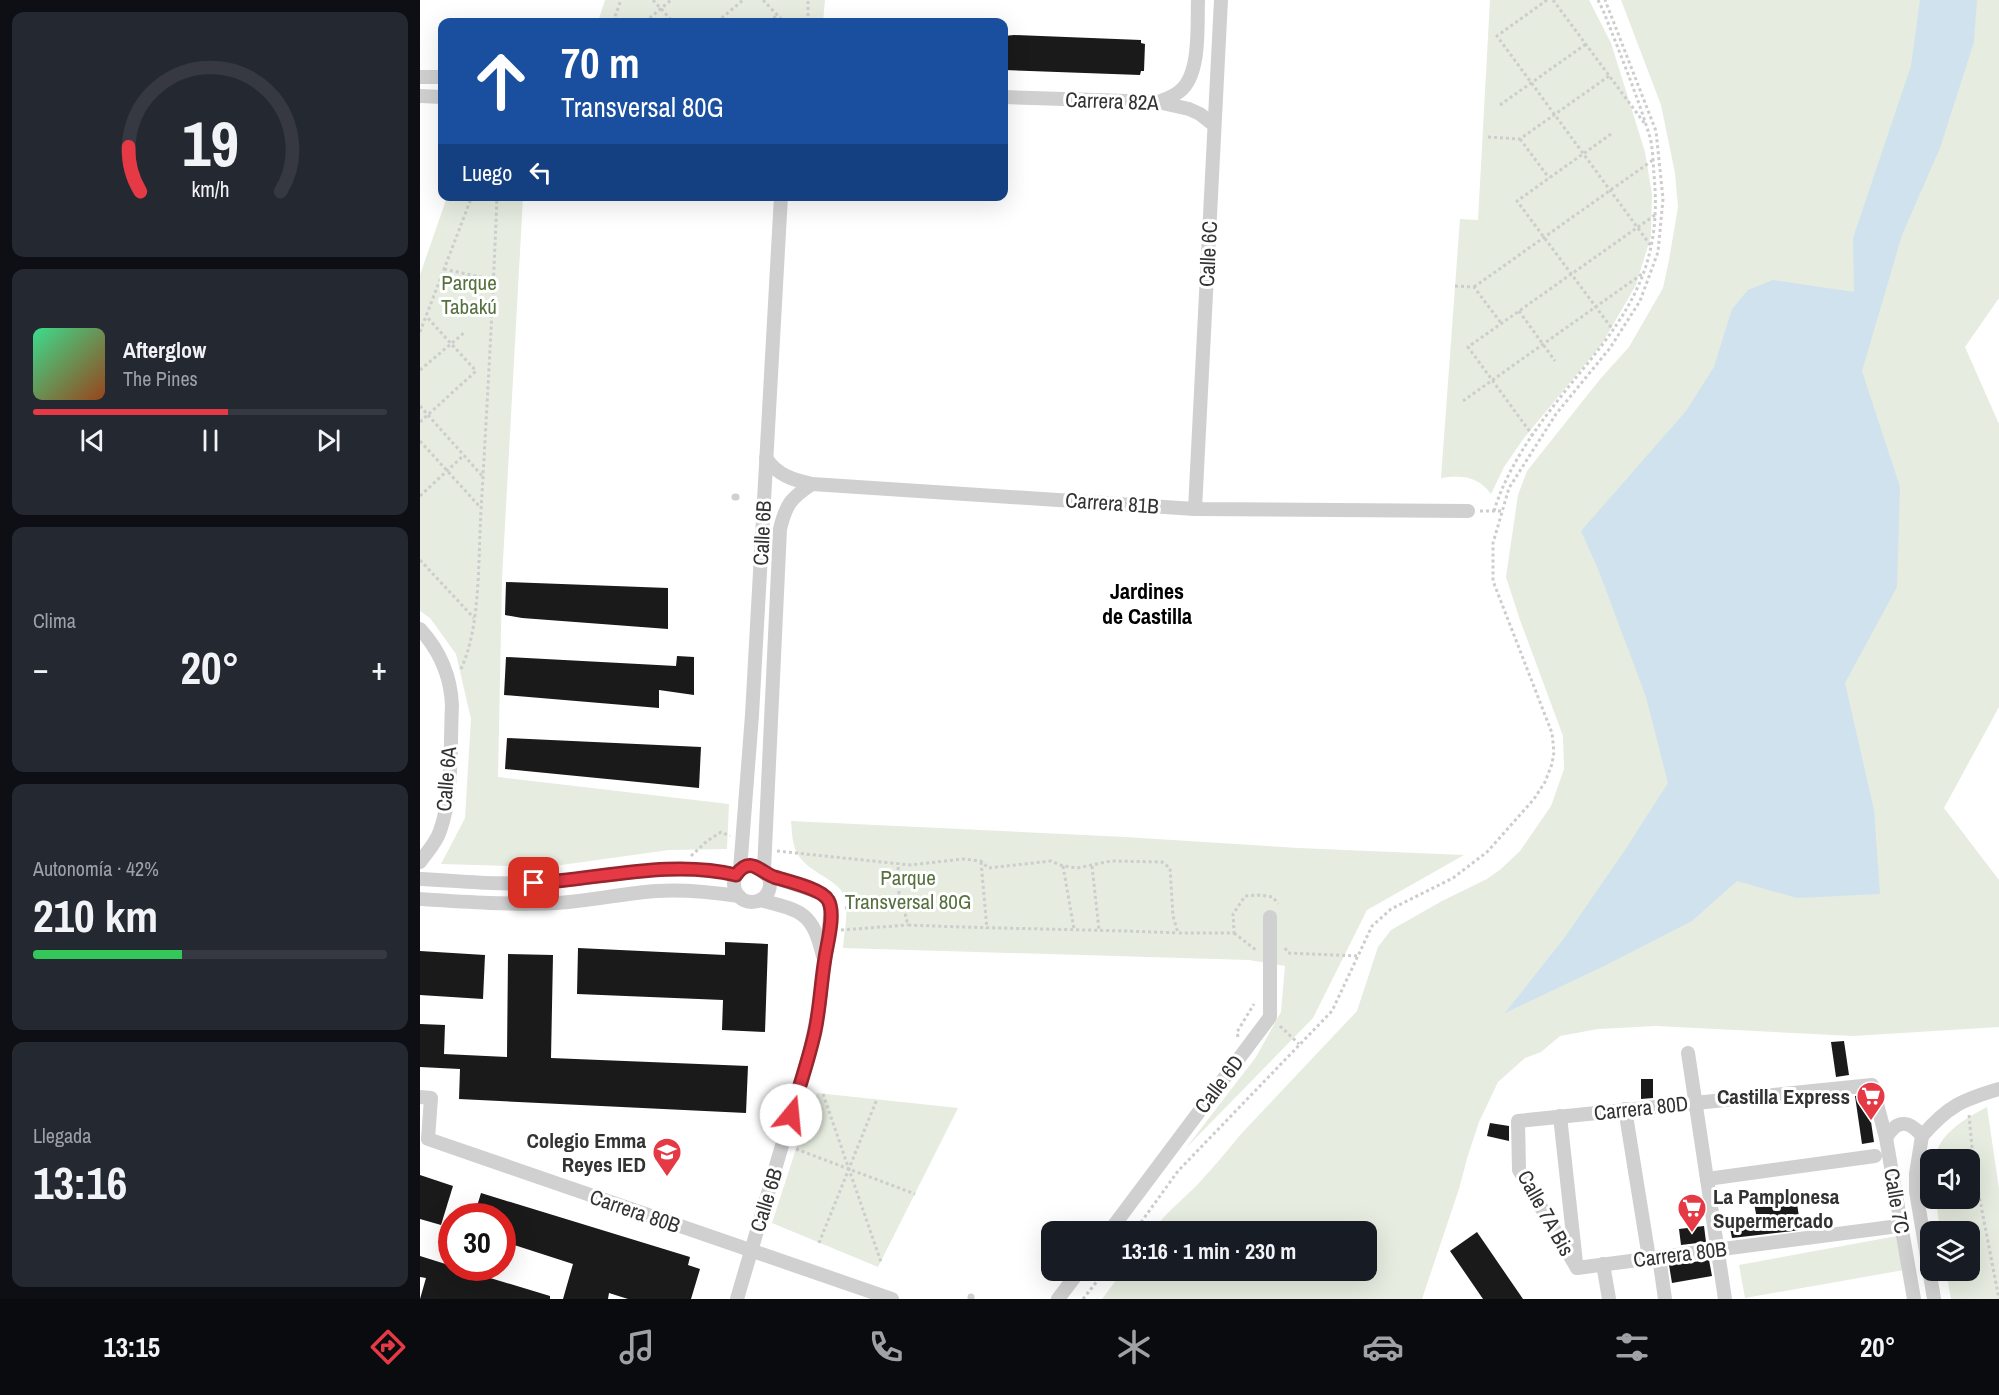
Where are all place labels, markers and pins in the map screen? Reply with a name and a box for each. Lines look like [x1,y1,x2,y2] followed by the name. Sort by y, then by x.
[508,857,559,908] pin
[1855,1080,1887,1122] supermarket icon: Castilla Express
[1717,1082,1850,1111] place label: Castilla Express
[526,1126,646,1179] place label: Colegio Emma Reyes IED
[651,1136,683,1178] school or university icon: Colegio Emma Reyes IED
[1713,1182,1840,1235] place label: La Pamplonesa Supermercado
[1676,1192,1708,1234] supermarket icon: La Pamplonesa Supermercado

